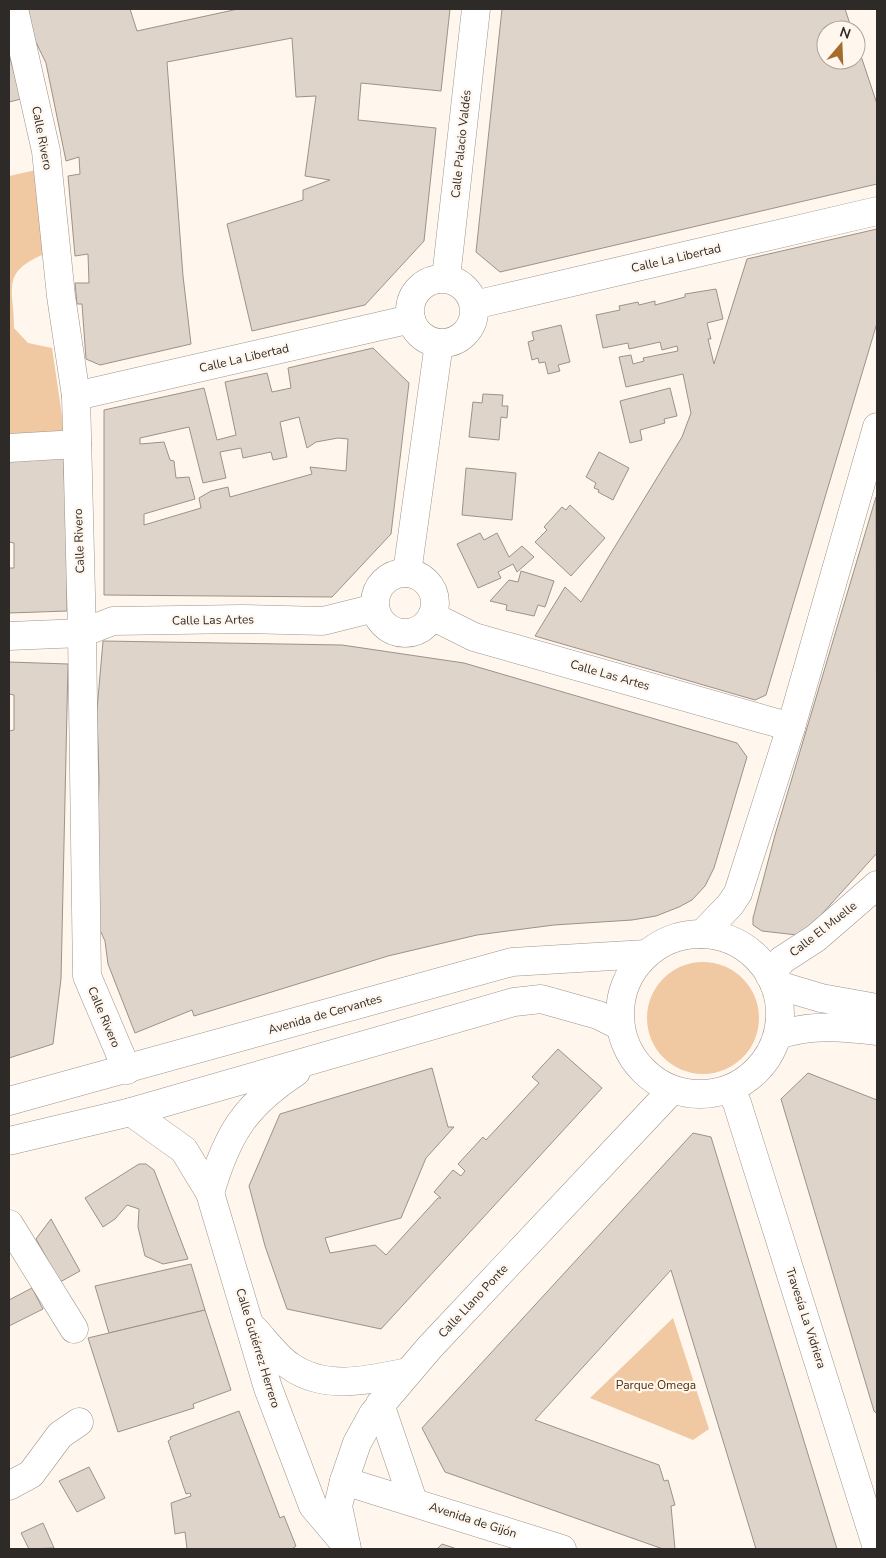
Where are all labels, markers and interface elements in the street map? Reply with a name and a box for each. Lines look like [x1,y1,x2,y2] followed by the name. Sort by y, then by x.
[816,20,866,70] north arrow
[837,22,853,44] text: N
[447,89,475,199] street label: Calle Palacio Valdés
[28,105,56,172] street label: Calle Rivero
[630,240,722,276] street label: Calle La Libertad
[198,340,290,376] street label: Calle La Libertad
[70,508,88,574] street label: Calle Rivero
[172,611,254,629] street label: Calle Las Artes
[568,656,652,694] street label: Calle Las Artes
[786,898,860,960] street label: Calle El Muelle
[84,984,124,1050] street label: Calle Rivero
[266,990,384,1038] street label: Avenida de Cervantes
[435,1261,511,1341] street label: Calle Llano Ponte
[782,1265,830,1371] street label: Travesía La Vidriera
[232,1286,284,1410] street label: Calle Gutiérrez Herrero
[616,1377,696,1393] park label: Parque Omega
[427,1498,519,1542] street label: Avenida de Gijón

